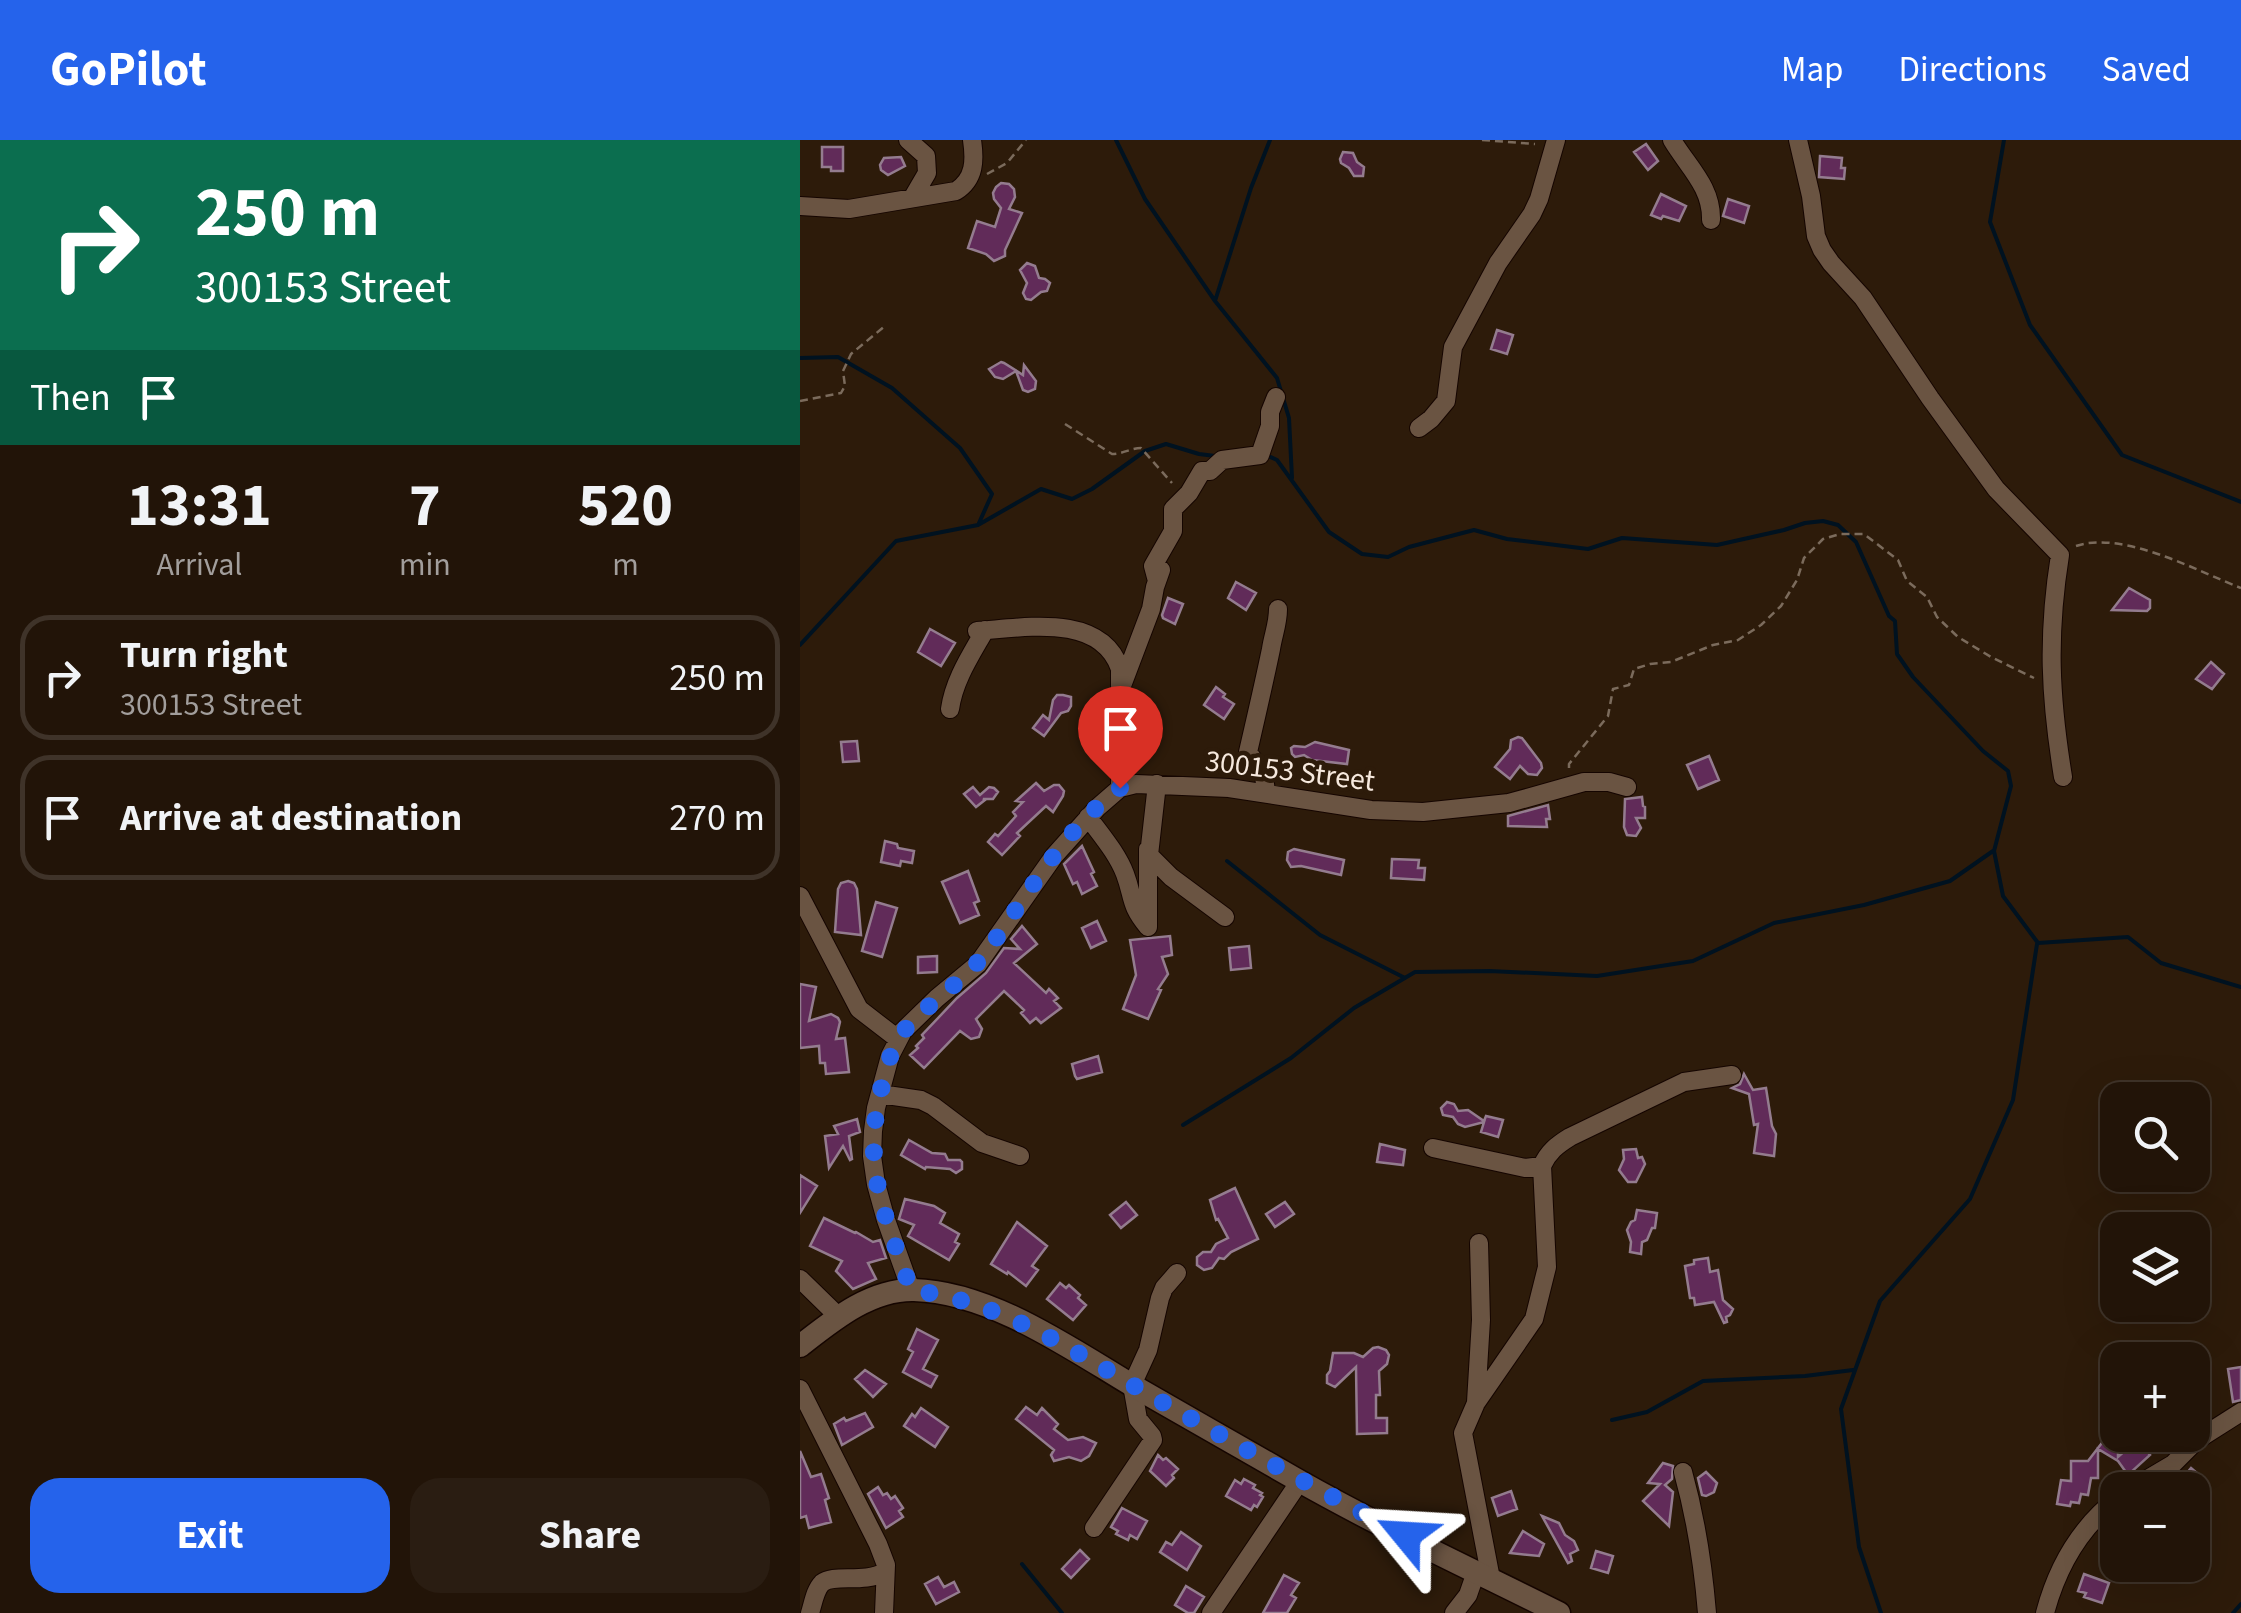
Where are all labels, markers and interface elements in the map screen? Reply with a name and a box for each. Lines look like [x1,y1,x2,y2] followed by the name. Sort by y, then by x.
[50,36,207,104] text: GoPilot
[1781,45,1844,95] text: Map
[1899,45,2047,95] text: Directions
[2102,45,2191,95] text: Saved
[195,163,380,263] text: 250 m
[30,180,160,310] icon: right
[195,256,451,320] text: 300153 Street
[131,370,186,425] icon: arrive
[30,371,111,425] text: Then
[127,464,272,549] text: 13:31
[409,464,441,549] text: 7
[578,464,673,549] text: 520
[156,542,242,588] text: Arrival
[399,542,451,588] text: min
[612,542,639,588] text: m
[120,628,288,682] text: Turn right
[35,650,90,705] icon: right
[669,651,765,705] text: 250 m
[120,682,302,728] text: 300153 Street
[1078,686,1163,789] pin
[1093,701,1148,756] icon: arrive
[1203,739,1377,803] street label: 300153 Street
[35,790,90,845] icon: arrive
[120,791,462,845] text: Arrive at destination
[669,791,765,845] text: 270 m
[2100,1082,2210,1582] map controls
[2100,1082,2210,1192] button: search
[2100,1212,2210,1322] button: layers
[2100,1342,2210,1452] button: +
[2100,1472,2210,1582] button: −
[30,1478,390,1593] button: Exit
[410,1478,770,1593] button: Share
[1354,1483,1458,1587] position arrow

